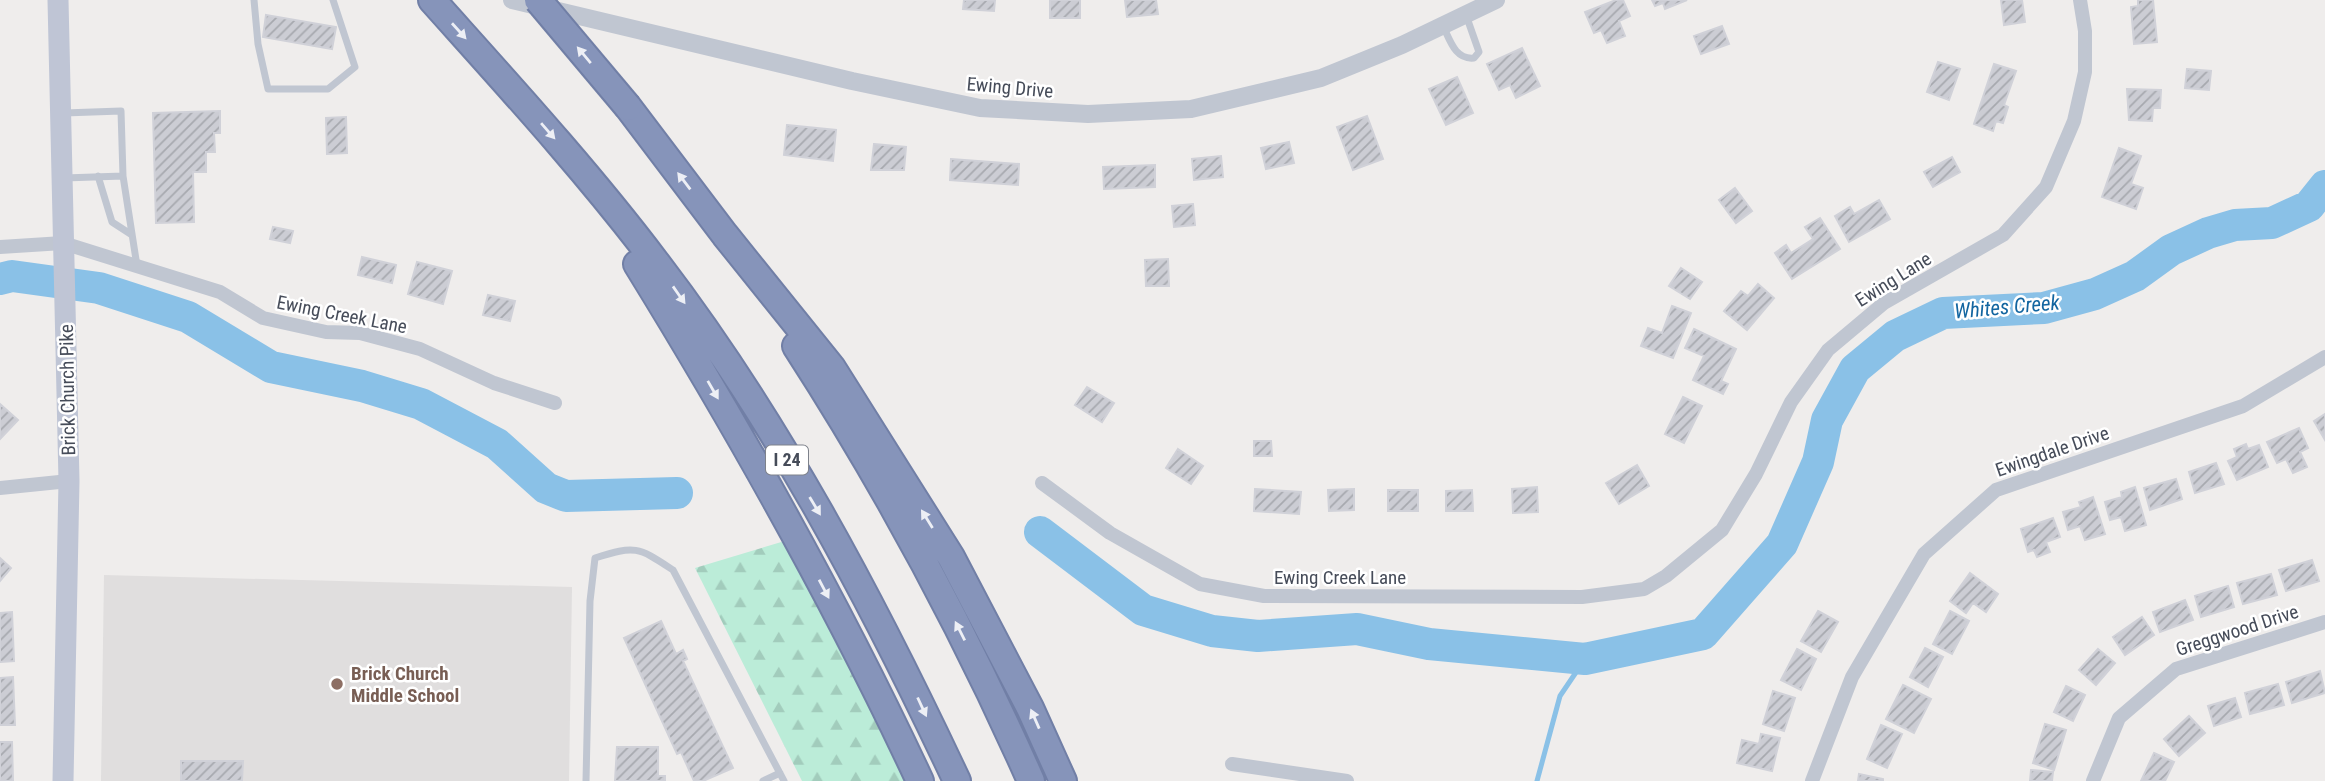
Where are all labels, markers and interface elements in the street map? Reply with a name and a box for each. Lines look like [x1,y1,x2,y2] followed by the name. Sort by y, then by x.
[451,22,467,39] one-way arrow
[577,46,592,63] one-way arrow
[966,72,1054,103] street label: Ewing Drive
[540,123,555,140] one-way arrow
[676,172,691,190] one-way arrow
[1851,247,1936,312] street label: Ewing Lane
[672,285,685,304] one-way arrow
[1953,290,2061,324] water label: Whites Creek
[275,291,409,338] street label: Ewing Creek Lane
[55,324,80,456] street label: Brick Church Pike
[706,380,718,400] one-way arrow
[1992,421,2112,482] street label: Ewingdale Drive
[766,446,808,474] road number: I 24
[809,497,822,516] one-way arrow
[920,509,933,528] one-way arrow
[1274,566,1406,589] street label: Ewing Creek Lane
[817,579,829,599] one-way arrow
[2173,600,2301,661] street label: Greggwood Drive
[954,621,966,641] one-way arrow
[351,662,459,707] place label: Brick Church Middle School
[329,676,345,692] marker: Brick Church Middle School
[917,697,928,717] one-way arrow
[1029,708,1040,729] one-way arrow

